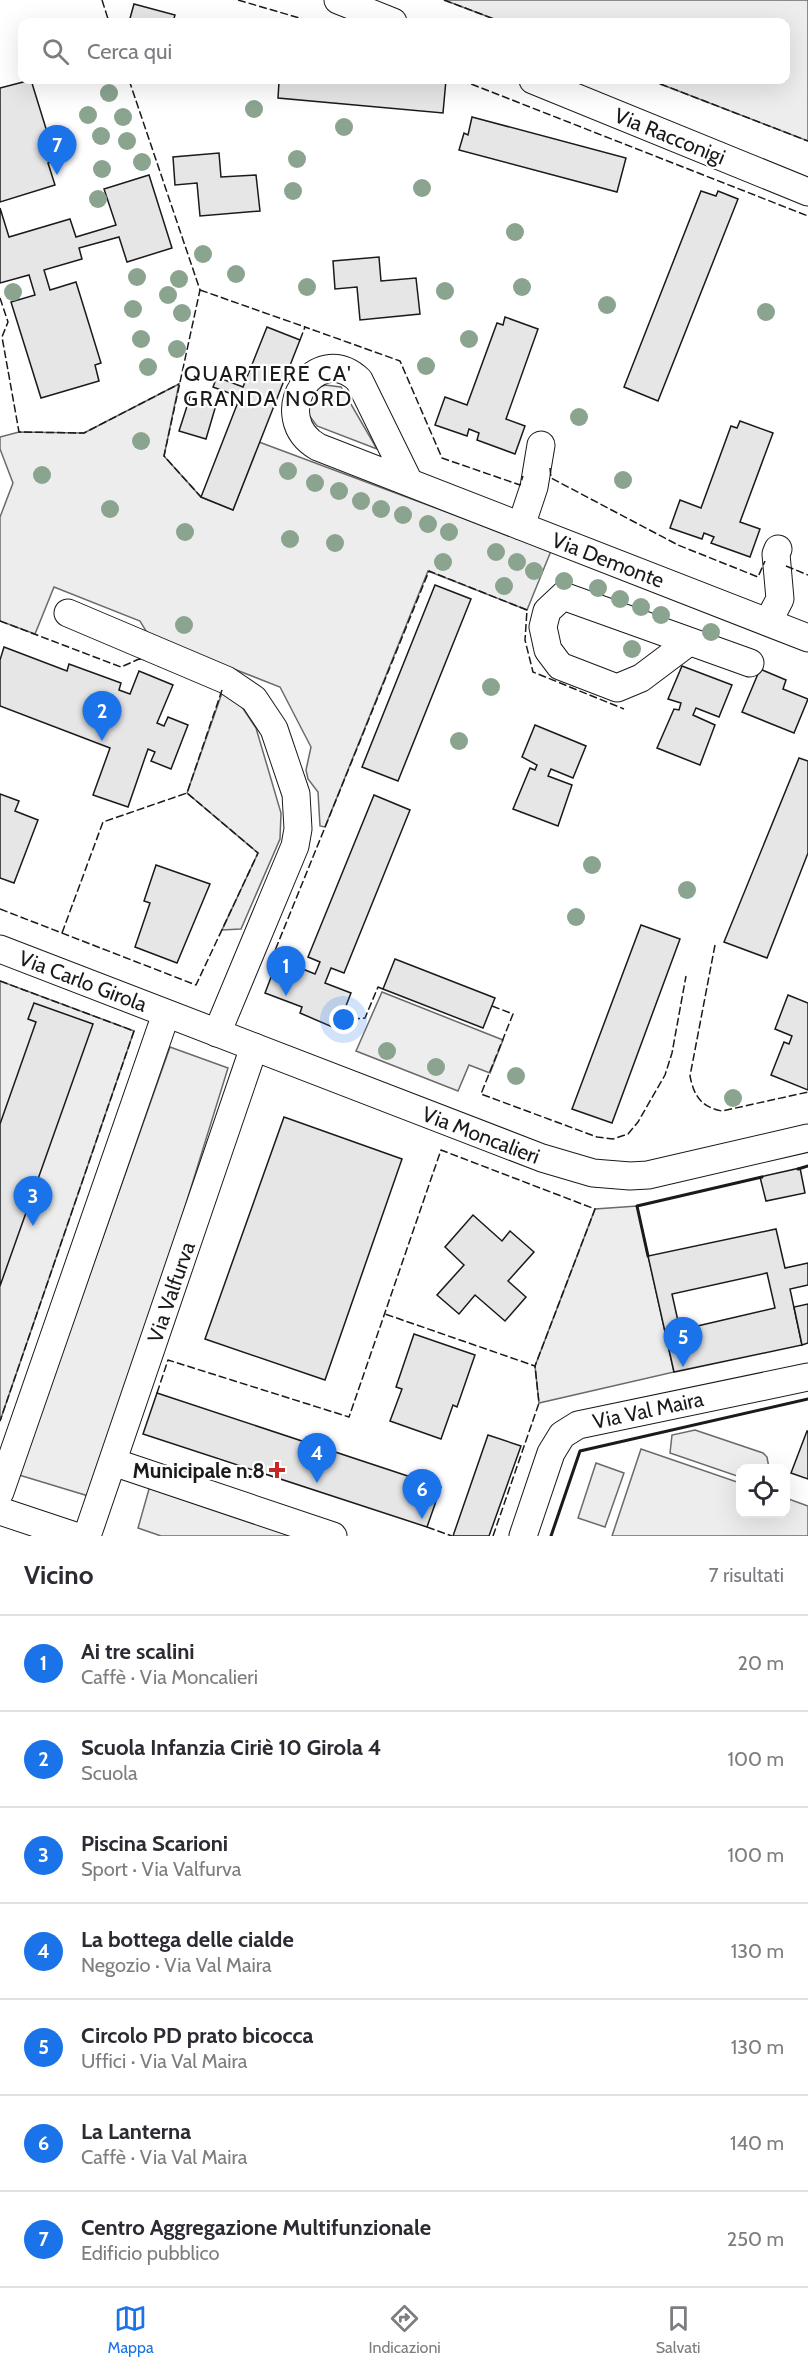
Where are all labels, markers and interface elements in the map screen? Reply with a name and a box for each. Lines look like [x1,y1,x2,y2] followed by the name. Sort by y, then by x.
[18,18,790,84] search box
[39,35,72,68] icon: search
[87,38,172,65] text: Cerca qui
[611,102,729,170] street label: Via Racconigi
[38,126,76,175] pin: 7
[183,360,353,412] district label: QUARTIERE CA' GRANDA NORD
[548,527,668,593] street label: Via Demonte
[82,692,122,741] pin: 2
[15,945,151,1017] street label: Via Carlo Girola
[266,946,306,996] pin: 1
[329,1005,358,1034] your location
[419,1101,543,1169] street label: Via Moncalieri
[14,1176,52,1226] pin: 3
[142,1238,200,1346] street label: Via Valfurva
[664,1318,702,1367] pin: 5
[590,1386,706,1434] street label: Via Val Maira
[298,1434,336,1483] pin: 4
[133,1458,265,1483] place label: Municipale n.8
[270,1463,284,1477] marker: Municipale n.8
[736,1464,790,1518] map controls
[736,1464,790,1518] button: locate
[402,1470,442,1519] pin: 6
[24,1559,93,1591] text: Vicino
[708,1563,784,1587] text: 7 risultati
[81,1638,195,1665] text: Ai tre scalini
[40,1651,47,1675] text: 1
[738,1651,784,1675] text: 20 m
[81,1665,258,1689] text: Caffè · Via Moncalieri
[81,1734,382,1761] text: Scuola Infanzia Ciriè 10 Girola 4
[38,1747,49,1771] text: 2
[728,1747,784,1771] text: 100 m
[81,1761,138,1785] text: Scuola
[81,1830,228,1857] text: Piscina Scarioni
[38,1843,49,1867] text: 3
[728,1843,784,1867] text: 100 m
[81,1857,241,1881] text: Sport · Via Valfurva
[81,1926,294,1953] text: La bottega delle cialde
[37,1939,50,1963] text: 4
[731,1939,784,1963] text: 130 m
[81,1953,272,1977] text: Negozio · Via Val Maira
[81,2022,314,2049] text: Circolo PD prato bicocca
[38,2035,49,2059] text: 5
[731,2035,784,2059] text: 130 m
[81,2049,247,2073] text: Uffici · Via Val Maira
[81,2118,191,2145] text: La Lanterna
[38,2131,49,2155] text: 6
[730,2131,784,2155] text: 140 m
[81,2145,247,2169] text: Caffè · Via Val Maira
[81,2214,431,2241] text: Centro Aggregazione Multifunzionale
[38,2227,49,2251] text: 7
[727,2227,784,2251] text: 250 m
[81,2241,220,2265] text: Edificio pubblico
[107,2302,154,2357] tab: Mappa
[369,2302,441,2357] tab: Indicazioni
[656,2302,701,2357] tab: Salvati

